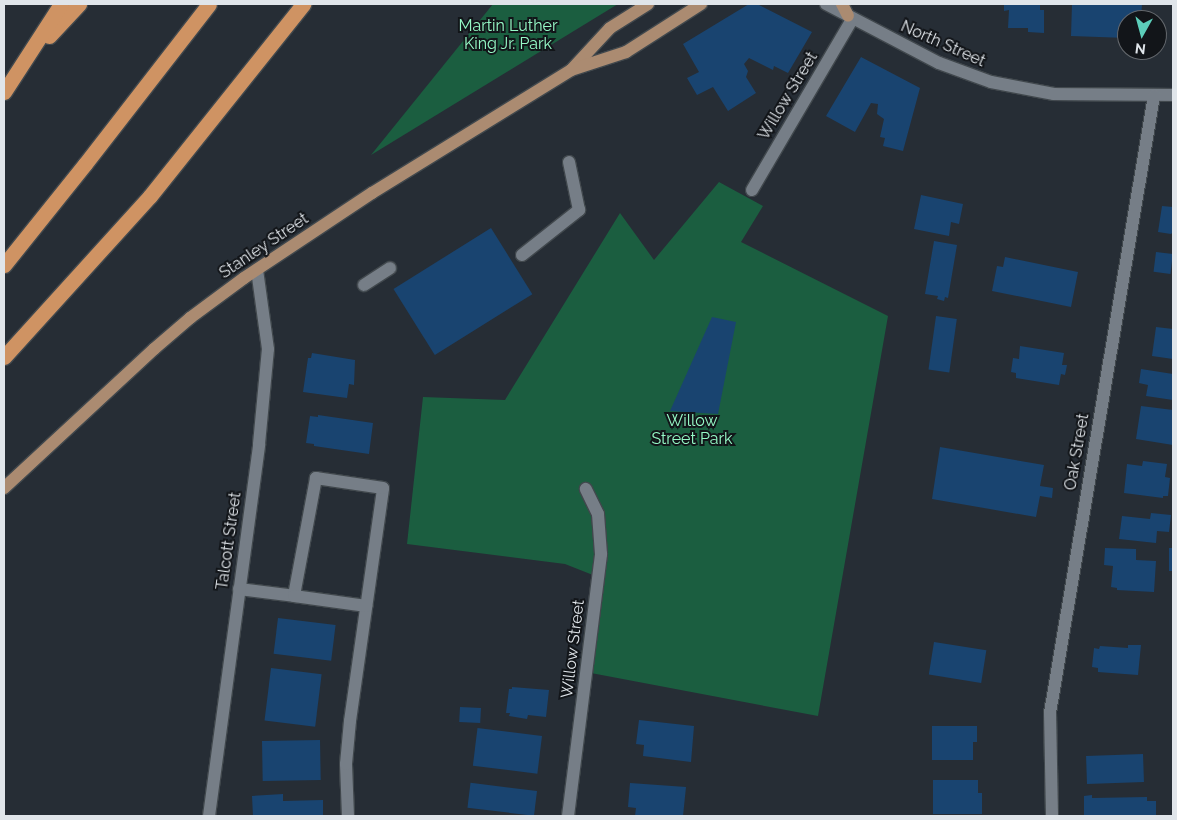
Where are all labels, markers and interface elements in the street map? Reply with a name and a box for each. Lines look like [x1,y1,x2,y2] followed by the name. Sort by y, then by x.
[1117,10,1167,60] north arrow
[458,16,558,54] park label: Martin Luther King Jr. Park
[898,17,988,71] street label: North Street
[1134,40,1147,57] text: N
[754,48,822,144] street label: Willow Street
[216,209,312,283] street label: Stanley Street
[651,411,733,449] park label: Willow Street Park
[1061,412,1093,492] street label: Oak Street
[213,491,245,591] street label: Talcott Street
[557,598,589,700] street label: Willow Street

